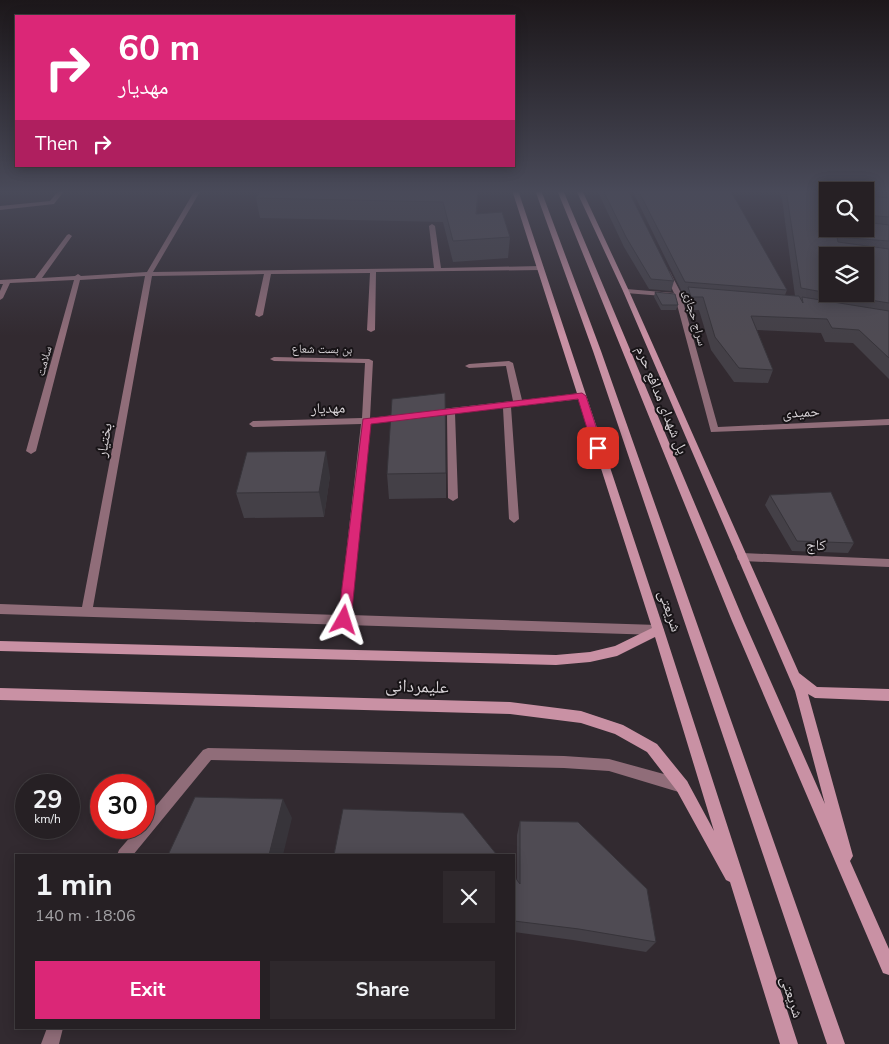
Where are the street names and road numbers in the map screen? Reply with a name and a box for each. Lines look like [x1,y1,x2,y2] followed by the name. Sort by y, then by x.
[679,288,711,348] street label: سراج حجازی
[292,340,352,358] street label: بن بست شعاع
[631,343,693,457] street label: پل شهدای مدافع حرم
[32,344,56,378] street label: سلامت
[310,398,346,418] street label: مهدیار
[782,401,821,423] street label: حمیدی
[91,421,117,460] street label: بختیار
[806,535,826,555] street label: کاج
[654,587,686,635] street label: شریعتی
[385,673,449,699] street label: علیمردانی
[776,973,808,1021] street label: شریعتی

